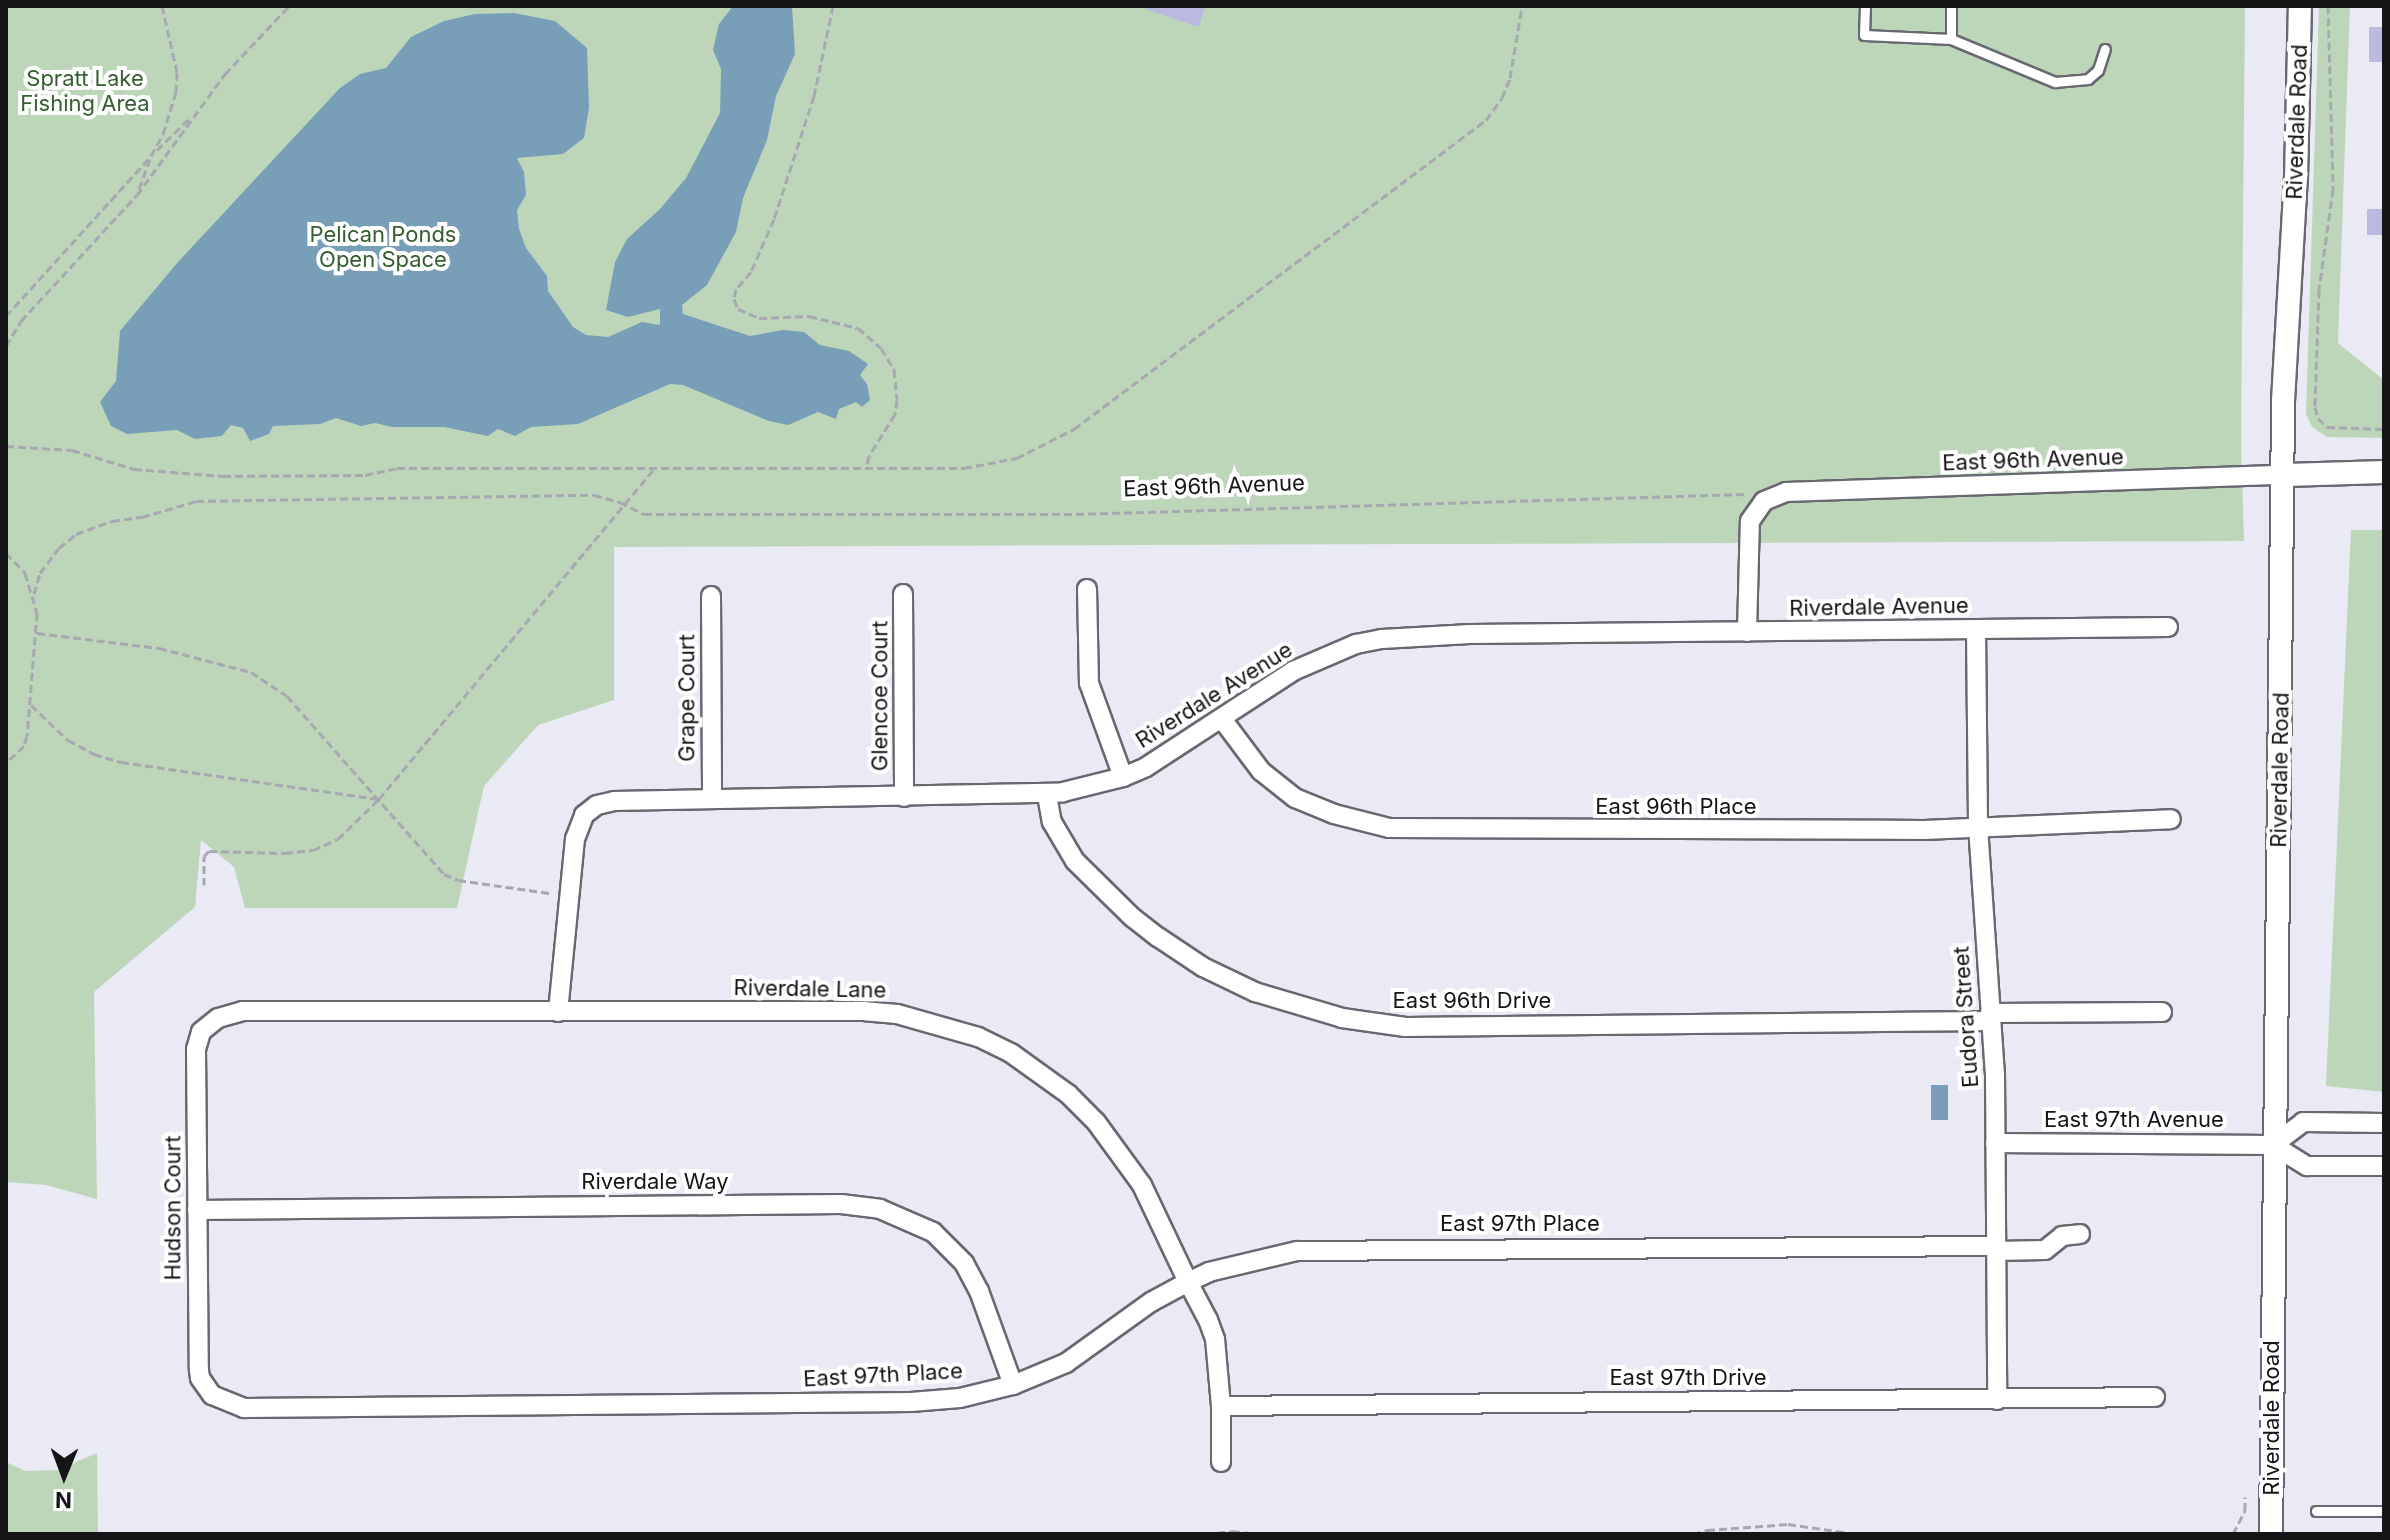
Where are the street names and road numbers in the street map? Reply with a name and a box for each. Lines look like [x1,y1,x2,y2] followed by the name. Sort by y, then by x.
[2281,44,2313,200] street label: Riverdale Road
[1942,444,2124,476] street label: East 96th Avenue
[1123,470,1305,502] street label: East 96th Avenue
[1789,592,1969,622] street label: Riverdale Avenue
[867,621,893,771] street label: Glencoe Court
[674,634,700,762] street label: Grape Court
[1131,636,1297,754] street label: Riverdale Avenue
[2265,692,2295,848] street label: Riverdale Road
[1595,794,1757,820] street label: East 96th Place
[1948,945,1984,1089] street label: Eudora Street
[733,974,887,1004] street label: Riverdale Lane
[1393,988,1551,1014] street label: East 96th Drive
[2044,1107,2224,1133] street label: East 97th Avenue
[160,1136,186,1280] street label: Hudson Court
[581,1169,729,1195] street label: Riverdale Way
[1440,1211,1600,1237] street label: East 97th Place
[2259,1340,2285,1496] street label: Riverdale Road
[803,1358,963,1392] street label: East 97th Place
[1609,1365,1767,1391] street label: East 97th Drive

